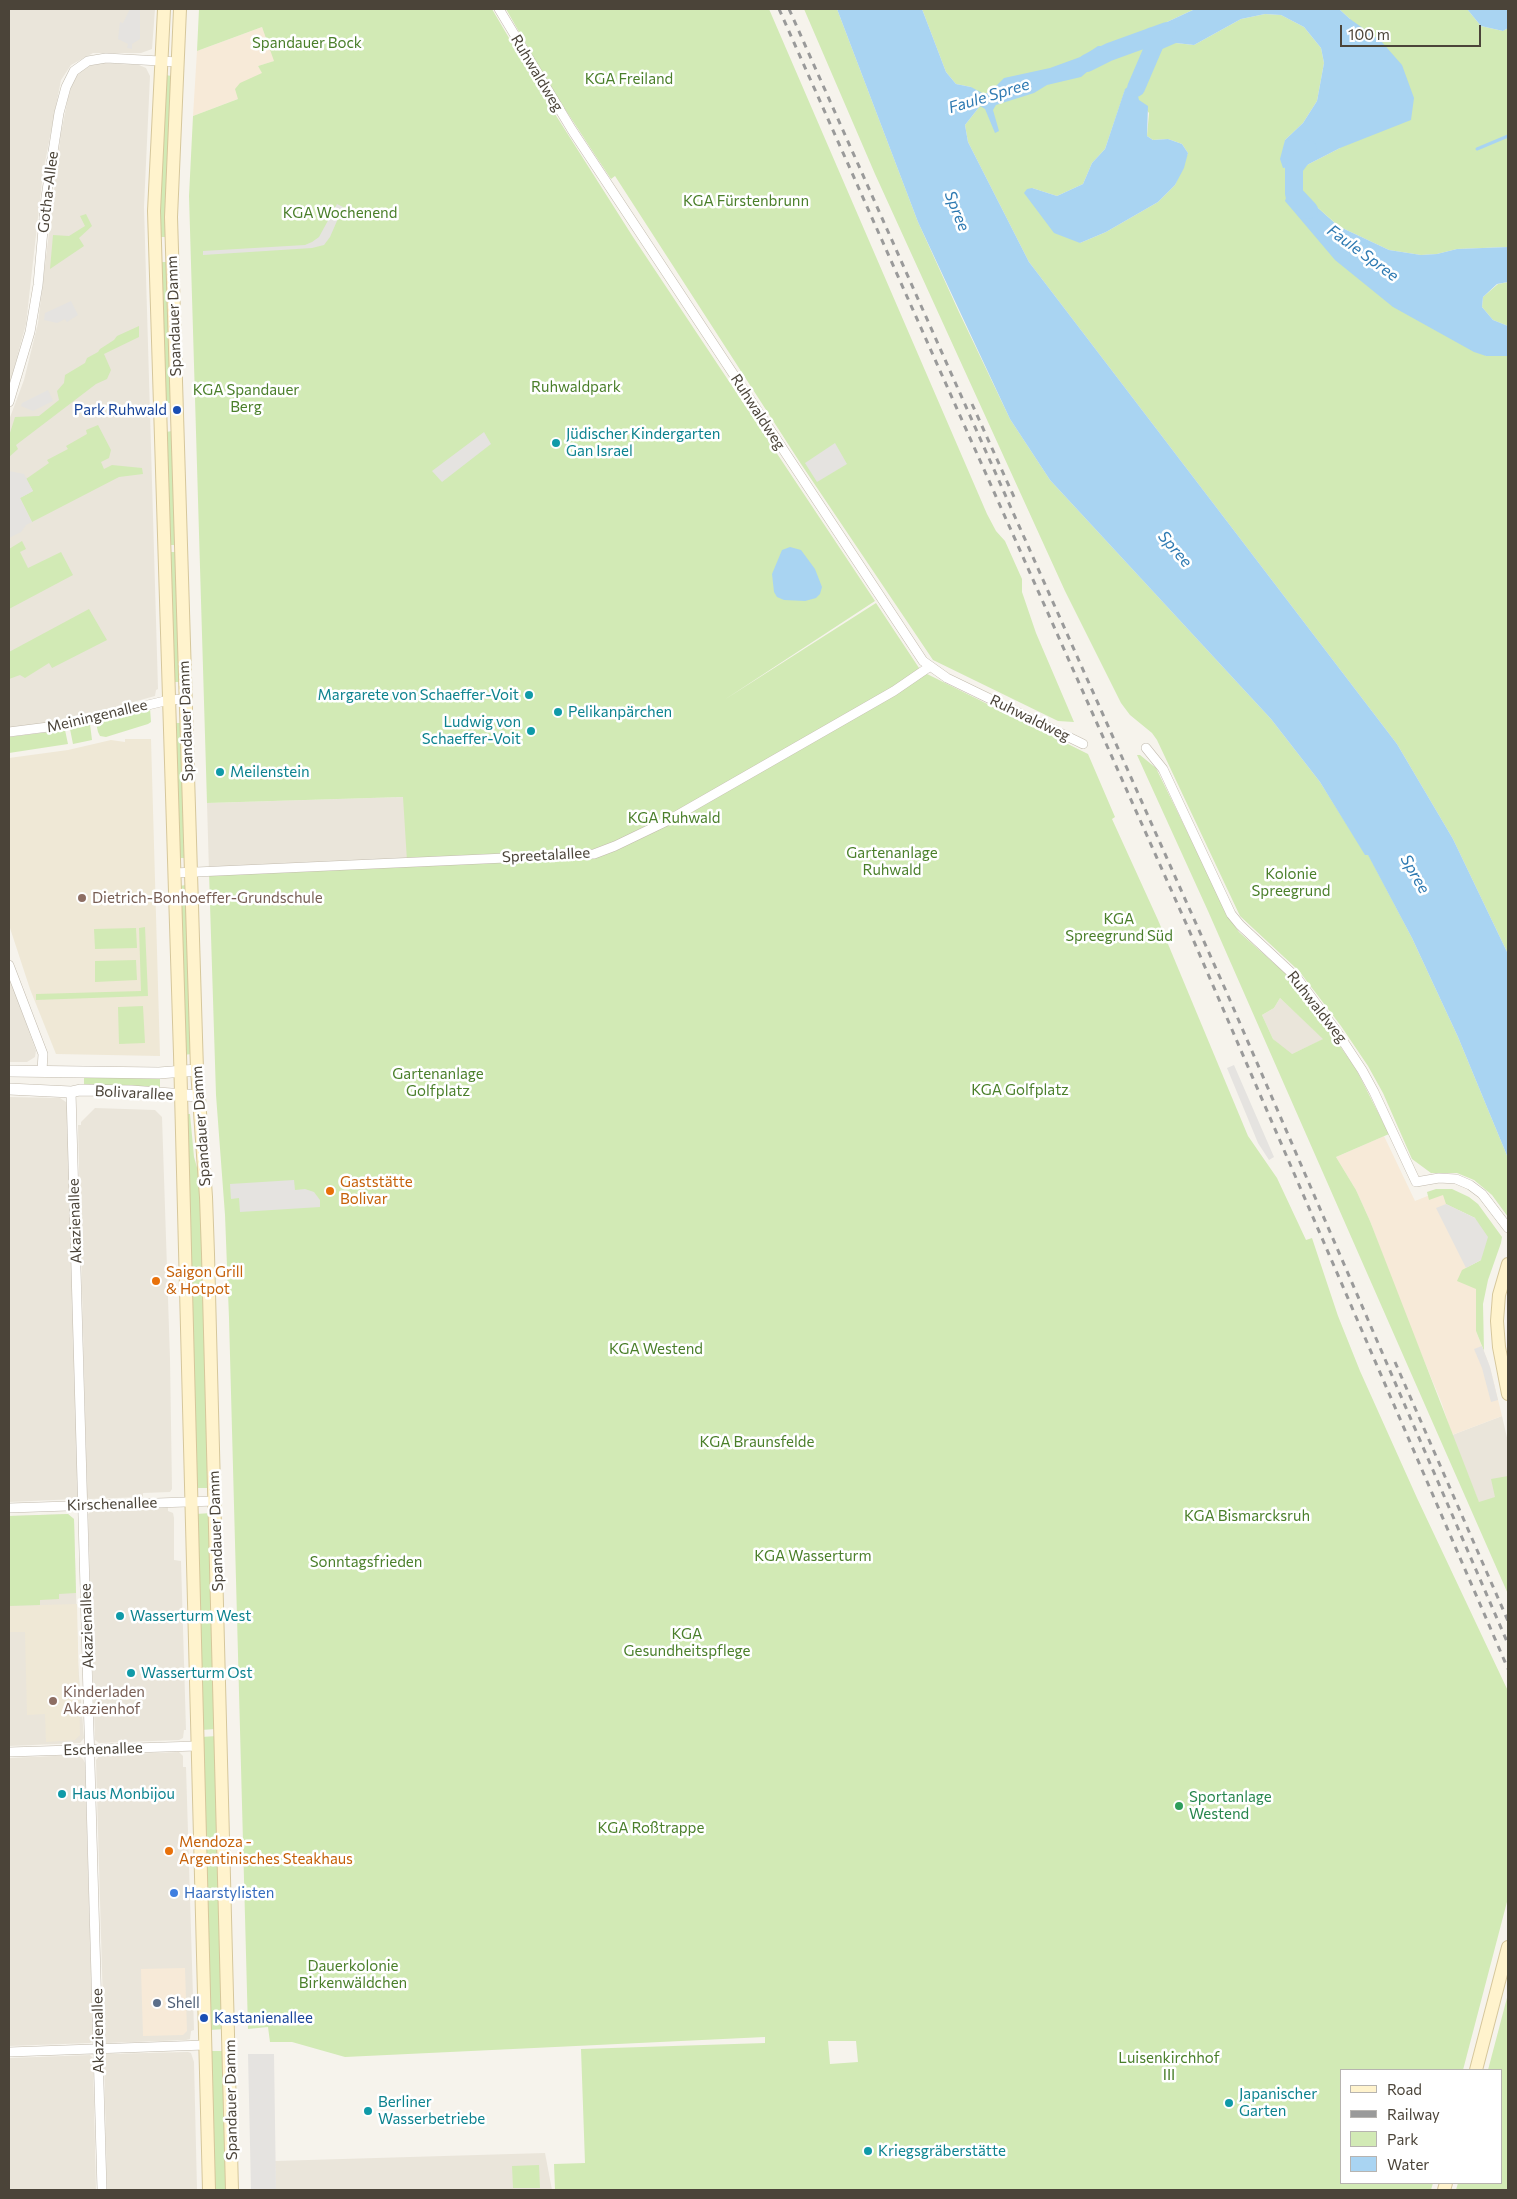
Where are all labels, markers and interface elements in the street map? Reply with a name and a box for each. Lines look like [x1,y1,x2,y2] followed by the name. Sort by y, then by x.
[1342,15,1483,47] scale bar
[1348,25,1390,43] text: 100 m
[507,31,567,115] street label: Ruhwaldweg
[252,34,362,52] park label: Spandauer Bock
[585,70,673,88] park label: KGA Freiland
[946,75,1032,117] water label: Faule Spree
[34,150,62,234] street label: Gotha-Allee
[940,188,974,234] water label: Spree
[683,192,809,210] park label: KGA Fürstenbrunn
[283,204,397,222] park label: KGA Wochenend
[1324,221,1402,285] water label: Faule Spree
[163,255,185,377] street label: Spandauer Damm
[727,371,789,453] street label: Ruhwaldweg
[531,378,621,396] park label: Ruhwaldpark
[193,381,299,416] park label: KGA Spandauer Berg
[74,401,167,419] place label: Park Ruhwald
[171,404,183,416] marker: Park Ruhwald
[566,425,720,460] place label: Jüdischer Kindergarten Gan Israel
[550,437,562,449] marker: Jüdischer Kindergarten Gan Israel
[1154,527,1196,571] water label: Spree
[175,660,197,782] street label: Spandauer Damm
[318,686,519,704] place label: Margarete von Schaeffer-Voit
[523,689,535,701] marker: Margarete von Schaeffer-Voit
[987,691,1073,745] street label: Ruhwaldweg
[45,696,149,736] street label: Meiningenallee
[568,703,672,721] place label: Pelikanpärchen
[552,706,564,718] marker: Pelikanpärchen
[422,713,521,748] place label: Ludwig von Schaeffer-Voit
[525,725,537,737] marker: Ludwig von Schaeffer-Voit
[230,763,310,781] place label: Meilenstein
[214,766,226,778] marker: Meilenstein
[628,809,720,827] park label: KGA Ruhwald
[501,844,591,866] street label: Spreetalallee
[846,844,938,879] park label: Gartenanlage Ruhwald
[1396,851,1434,897] water label: Spree
[1252,865,1330,900] park label: Kolonie Spreegrund
[92,889,323,907] place label: Dietrich-Bonhoeffer-Grundschule
[76,892,88,904] marker: Dietrich-Bonhoeffer-Grundschule
[1065,910,1173,945] park label: KGA Spreegrund Süd
[1283,967,1351,1047] street label: Ruhwaldweg
[188,1065,214,1187] street label: Spandauer Damm
[392,1065,484,1100] park label: Gartenanlage Golfplatz
[971,1081,1069,1099] park label: KGA Golfplatz
[94,1082,174,1104] street label: Bolivarallee
[340,1173,413,1208] place label: Gaststätte Bolivar
[65,1178,85,1264] street label: Akazienallee
[324,1185,336,1197] marker: Gaststätte Bolivar
[166,1263,243,1298] place label: Saigon Grill & Hotpot
[150,1275,162,1287] marker: Saigon Grill & Hotpot
[609,1340,703,1358] park label: KGA Westend
[700,1433,814,1451] park label: KGA Braunsfelde
[205,1470,227,1592] street label: Spandauer Damm
[67,1493,157,1515] street label: Kirschenallee
[1184,1507,1310,1525] park label: KGA Bismarcksruh
[754,1547,872,1565] park label: KGA Wasserturm
[310,1553,422,1571] park label: Sonntagsfrieden
[77,1583,97,1669] street label: Akazienallee
[130,1607,251,1625] place label: Wasserturm West
[114,1610,126,1622] marker: Wasserturm West
[623,1625,751,1660] park label: KGA Gesundheitspflege
[141,1664,253,1682] place label: Wasserturm Ost
[125,1667,137,1679] marker: Wasserturm Ost
[63,1683,145,1718] place label: Kinderladen Akazienhof
[47,1695,59,1707] marker: Kinderladen Akazienhof
[63,1739,143,1759] street label: Eschenallee
[72,1785,175,1803] place label: Haus Monbijou
[56,1788,68,1800] marker: Haus Monbijou
[1189,1788,1272,1823] place label: Sportanlage Westend
[1173,1800,1185,1812] marker: Sportanlage Westend
[598,1819,704,1837] park label: KGA Roßtrappe
[179,1833,353,1868] place label: Mendoza - Argentinisches Steakhaus
[163,1845,175,1857] marker: Mendoza - Argentinisches Steakhaus
[184,1884,274,1902] place label: Haarstylisten
[168,1887,180,1899] marker: Haarstylisten
[299,1957,407,1992] park label: Dauerkolonie Birkenwäldchen
[88,1988,108,2074] street label: Akazienallee
[167,1994,200,2012] place label: Shell
[151,1997,163,2009] marker: Shell
[214,2009,313,2027] place label: Kastanienallee
[198,2012,210,2024] marker: Kastanienallee
[221,2039,241,2161] street label: Spandauer Damm
[1118,2049,1220,2084] park label: Luisenkirchhof III
[1340,2069,1502,2184] legend
[1387,2080,1422,2098] text: Road
[1239,2085,1317,2120] place label: Japanischer Garten
[378,2093,485,2128] place label: Berliner Wasserbetriebe
[1223,2097,1235,2109] marker: Japanischer Garten
[362,2105,374,2117] marker: Berliner Wasserbetriebe
[1387,2105,1440,2123] text: Railway
[1387,2130,1418,2148] text: Park
[878,2142,1006,2160] place label: Kriegsgräberstätte
[862,2145,874,2157] marker: Kriegsgräberstätte
[1387,2155,1429,2173] text: Water

